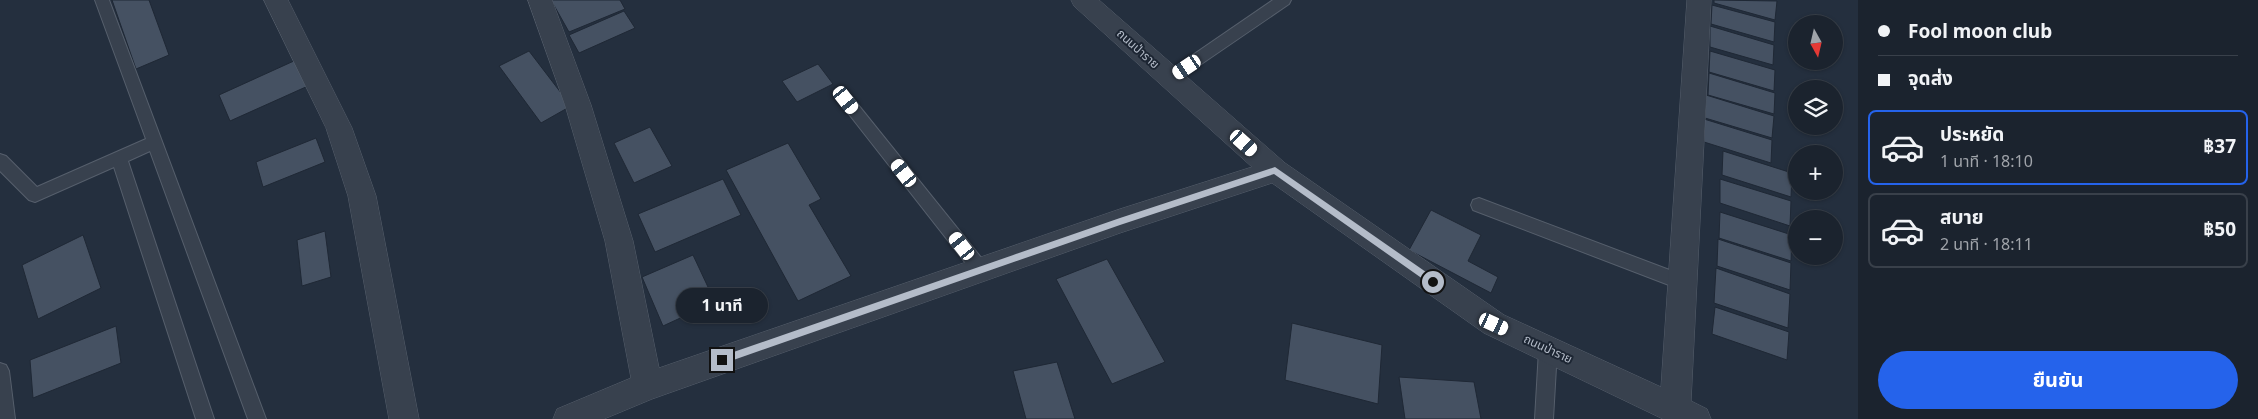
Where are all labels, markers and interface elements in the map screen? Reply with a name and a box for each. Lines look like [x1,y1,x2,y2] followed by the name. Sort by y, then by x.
[1788,15,1842,70] north arrow
[1788,15,1843,265] map controls
[1908,18,2052,44] text: Fool moon club
[1113,25,1163,72] street label: ถนนป่าราย
[1170,52,1203,82] car
[1908,65,1953,91] text: จุดส่ง
[1788,80,1843,135] button: layers
[830,84,861,116] car
[1940,121,2004,147] text: ประหยัด
[1880,125,1925,170] icon: car
[1227,127,1260,159] car
[2203,133,2236,159] text: ฿37
[1788,145,1843,200] button: +
[1940,150,2033,172] text: 1 นาที · 18:10
[888,157,919,189] car
[1940,204,1984,230] text: สบาย
[1880,208,1925,253] icon: car
[1788,210,1843,265] button: −
[2203,216,2236,242] text: ฿50
[946,230,977,262] car
[1940,233,2033,255] text: 2 นาที · 18:11
[1422,271,1444,293] route start
[676,288,768,322] callout: 1 นาที
[702,294,742,316] text: 1 นาที
[1477,311,1510,337] car
[1521,330,1575,367] street label: ถนนป่าราย
[711,349,733,371] route end
[1878,351,2238,409] button: ยืนยัน

